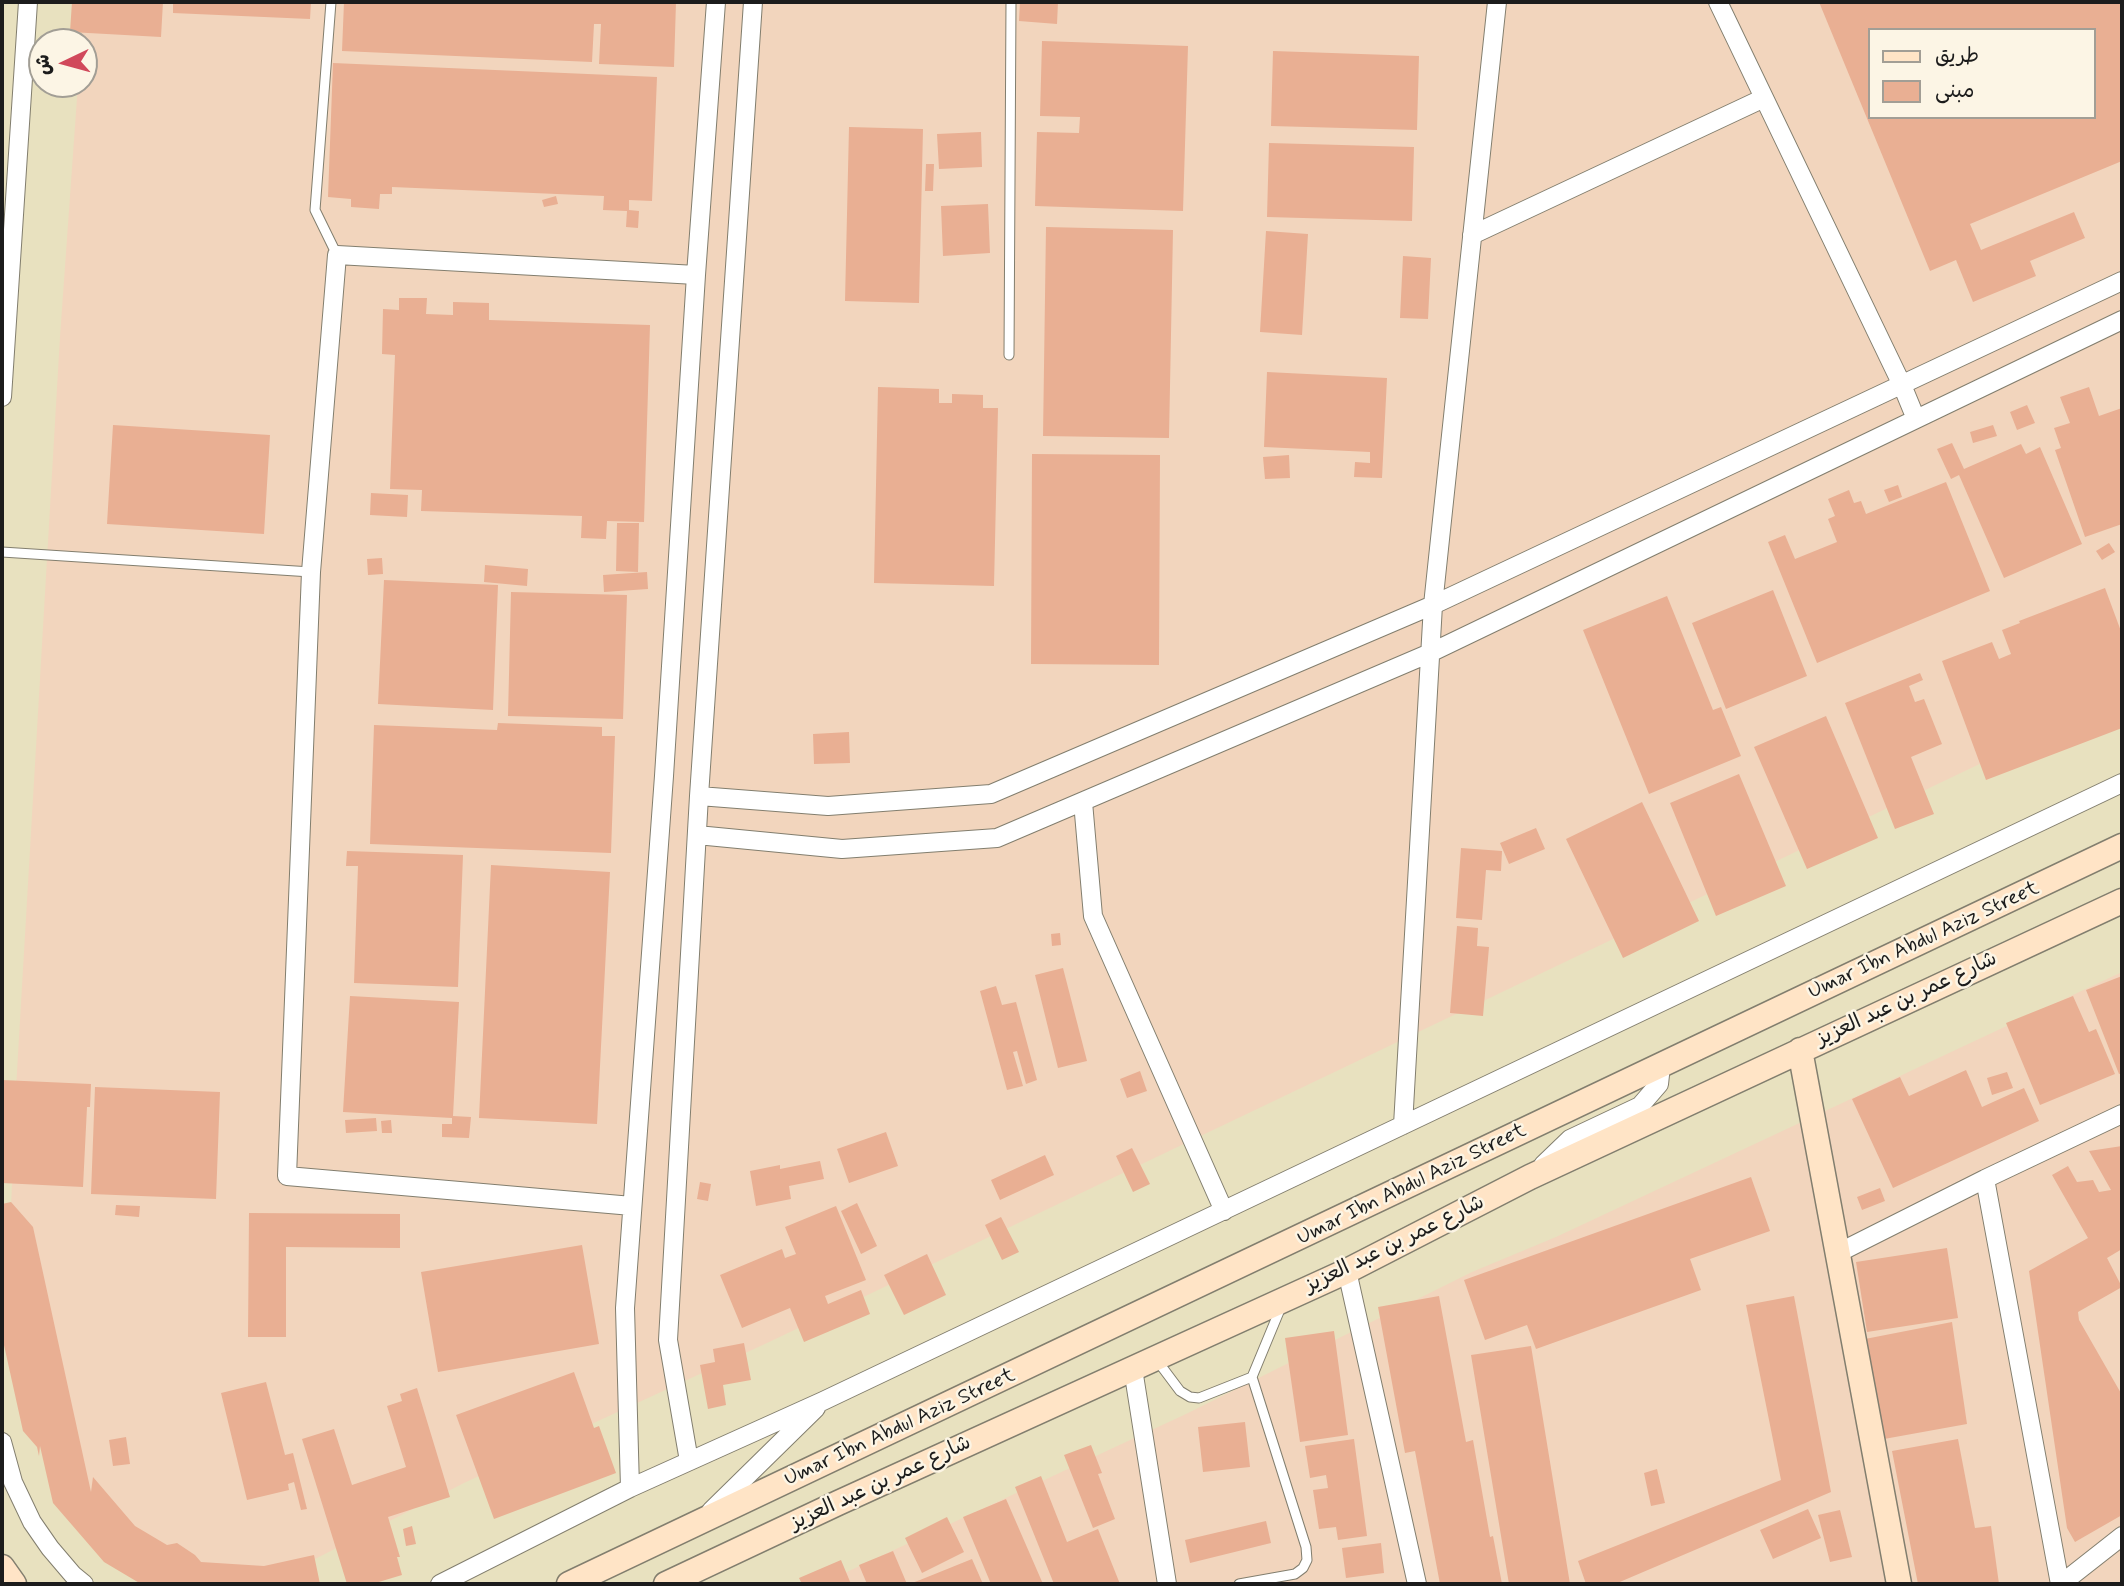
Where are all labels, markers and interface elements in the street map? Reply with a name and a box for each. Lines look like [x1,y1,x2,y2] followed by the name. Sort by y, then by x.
[28,28,98,98] north arrow
[1868,28,2096,119] legend
[1935,42,1979,70] text: طريق
[30,53,57,76] text: ش
[1935,77,1974,105] text: مبنى
[1805,876,2043,1006] street label: Umar Ibn Abdul Aziz Street
[1813,947,2001,1053] street label: شارع عمر بن عبد العزيز
[1293,1118,1531,1252] street label: Umar Ibn Abdul Aziz Street
[1301,1191,1489,1299] street label: شارع عمر بن عبد العزيز
[781,1363,1019,1493] street label: Umar Ibn Abdul Aziz Street
[787,1431,975,1537] street label: شارع عمر بن عبد العزيز

